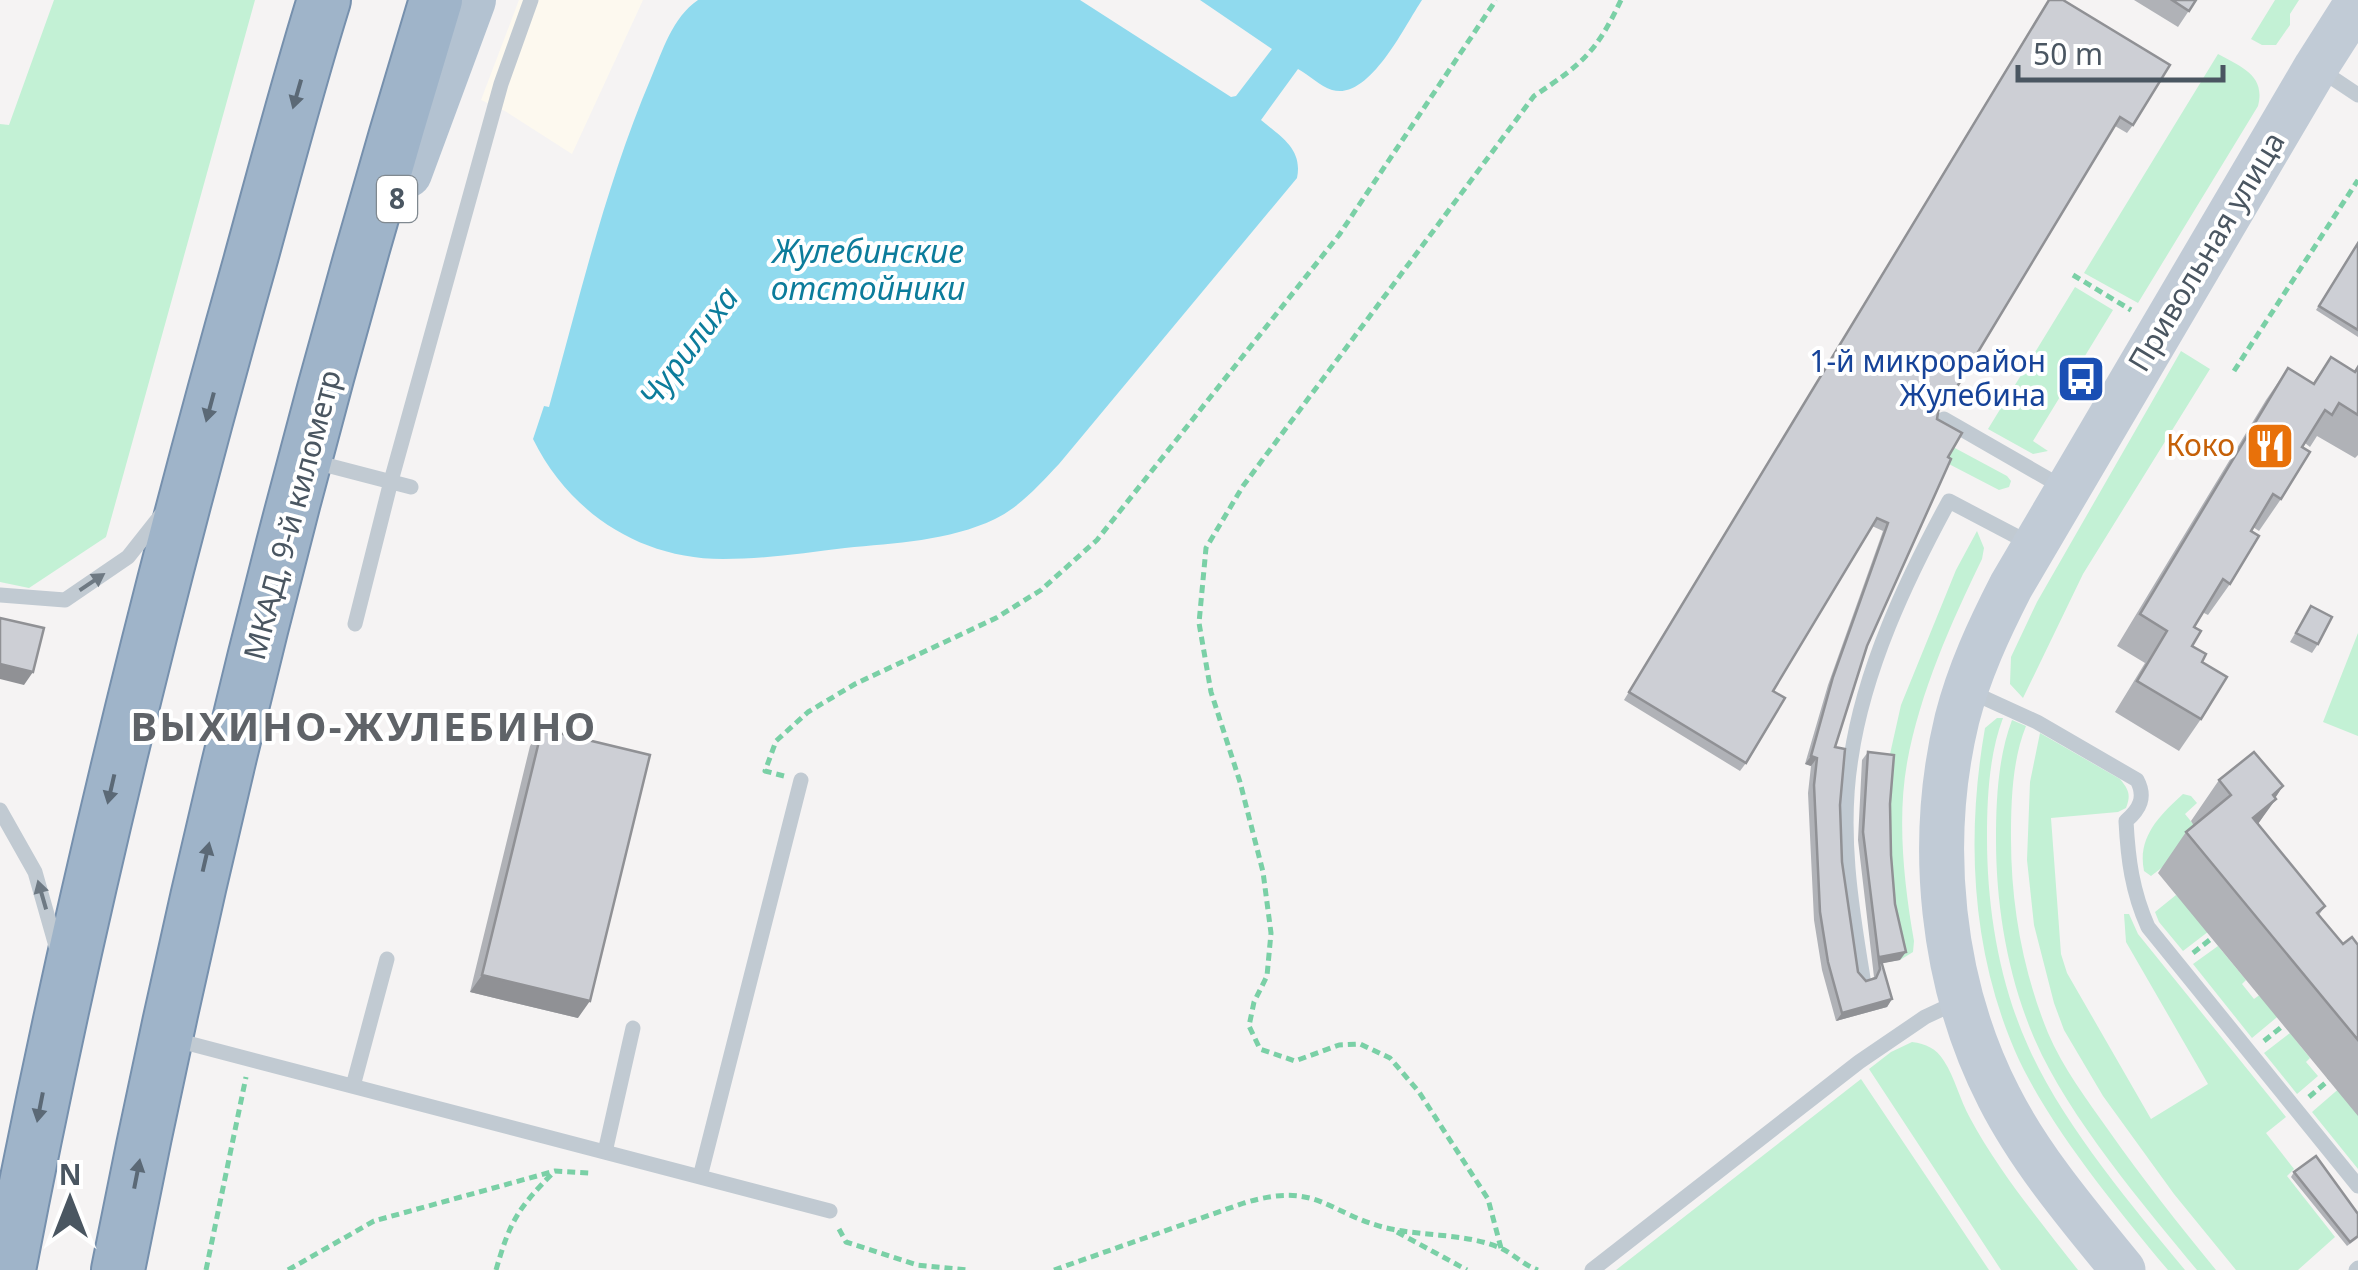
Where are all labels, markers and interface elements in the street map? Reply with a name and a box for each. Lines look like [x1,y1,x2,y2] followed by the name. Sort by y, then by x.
[2018,20,2223,82] scale bar
[2033,33,2103,74] text: 50 m
[289,79,304,110] one-way arrow
[2118,124,2294,379] street label: Привольная улица
[377,176,417,222] road number: 8
[770,229,965,309] water label: Жулебинские отстойники
[628,277,747,415] water label: Чурилиха
[1809,340,2046,415] place label: 1-й микрорайон Жулебина
[2055,353,2107,405] bus stop icon: 1-й микрорайон Жулебина
[233,365,350,664] street label: МКАД, 9-й километр
[201,392,217,423] one-way arrow
[2244,420,2296,472] restaurant icon: Коко
[2166,424,2235,465] place label: Коко
[78,573,105,591] one-way arrow
[130,698,598,753] district label: ВЫХИНО-ЖУЛЕБИНО
[103,774,118,805] one-way arrow
[199,841,214,872] one-way arrow
[33,879,49,910] one-way arrow
[32,1091,48,1122] one-way arrow
[20,1150,120,1250] north arrow
[59,1155,81,1193] text: N
[130,1158,145,1189] one-way arrow

